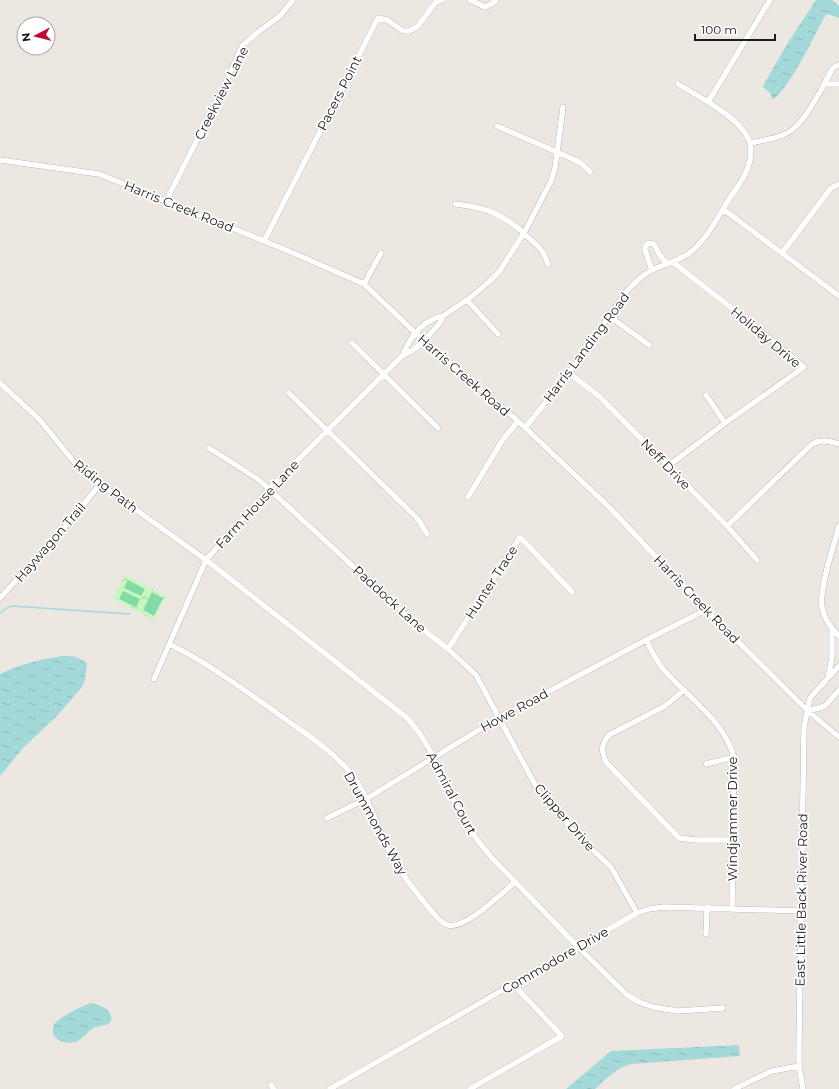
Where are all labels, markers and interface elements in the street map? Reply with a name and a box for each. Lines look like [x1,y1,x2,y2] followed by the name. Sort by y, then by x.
[16,16,56,56] north arrow
[695,16,775,42] scale bar
[701,22,737,37] text: 100 m
[19,32,34,42] text: N
[191,44,251,142] street label: Creekview Lane
[313,53,365,133] street label: Pacers Point
[122,177,236,235] street label: Harris Creek Road
[540,289,632,405] street label: Harris Landing Road
[728,303,804,371] street label: Holiday Drive
[415,331,513,419] street label: Harris Creek Road
[638,435,694,493] street label: Neff Drive
[71,456,141,516] street label: Riding Path
[212,456,302,551] street label: Farm House Lane
[11,499,89,585] street label: Haywagon Trail
[461,542,521,622] street label: Hunter Trace
[651,551,743,647] street label: Harris Creek Road
[350,562,430,636] street label: Paddock Lane
[477,685,551,735] street label: Howe Road
[424,749,480,837] street label: Admiral Court
[724,757,740,881] street label: Windjammer Drive
[341,768,412,878] street label: Drummonds Way
[531,780,599,854] street label: Clipper Drive
[791,813,811,987] street label: East Little Back River Road
[499,923,611,997] street label: Commodore Drive

